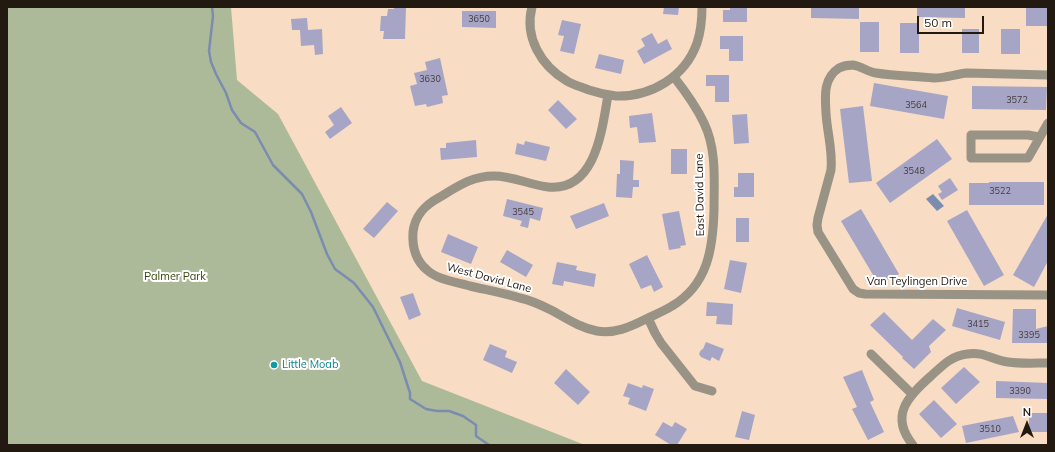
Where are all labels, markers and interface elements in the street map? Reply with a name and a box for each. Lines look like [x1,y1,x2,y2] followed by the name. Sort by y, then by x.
[919,8,986,34] scale bar
[468,14,490,24] house number: 3650
[924,15,952,30] text: 50 m
[419,74,441,84] house number: 3630
[1006,95,1028,105] house number: 3572
[905,100,927,110] house number: 3564
[693,153,707,237] street label: East David Lane
[903,166,925,176] house number: 3548
[989,186,1011,196] house number: 3522
[512,207,534,217] house number: 3545
[445,260,533,296] street label: West David Lane
[144,270,206,284] park label: Palmer Park
[867,275,967,289] street label: Van Teylingen Drive
[967,319,989,329] house number: 3415
[1018,330,1040,340] house number: 3395
[282,358,339,372] place label: Little Moab
[269,360,279,370] marker: Little Moab
[1009,386,1031,396] house number: 3390
[1007,404,1047,444] north arrow
[1023,405,1031,419] text: N
[979,424,1001,434] house number: 3510

